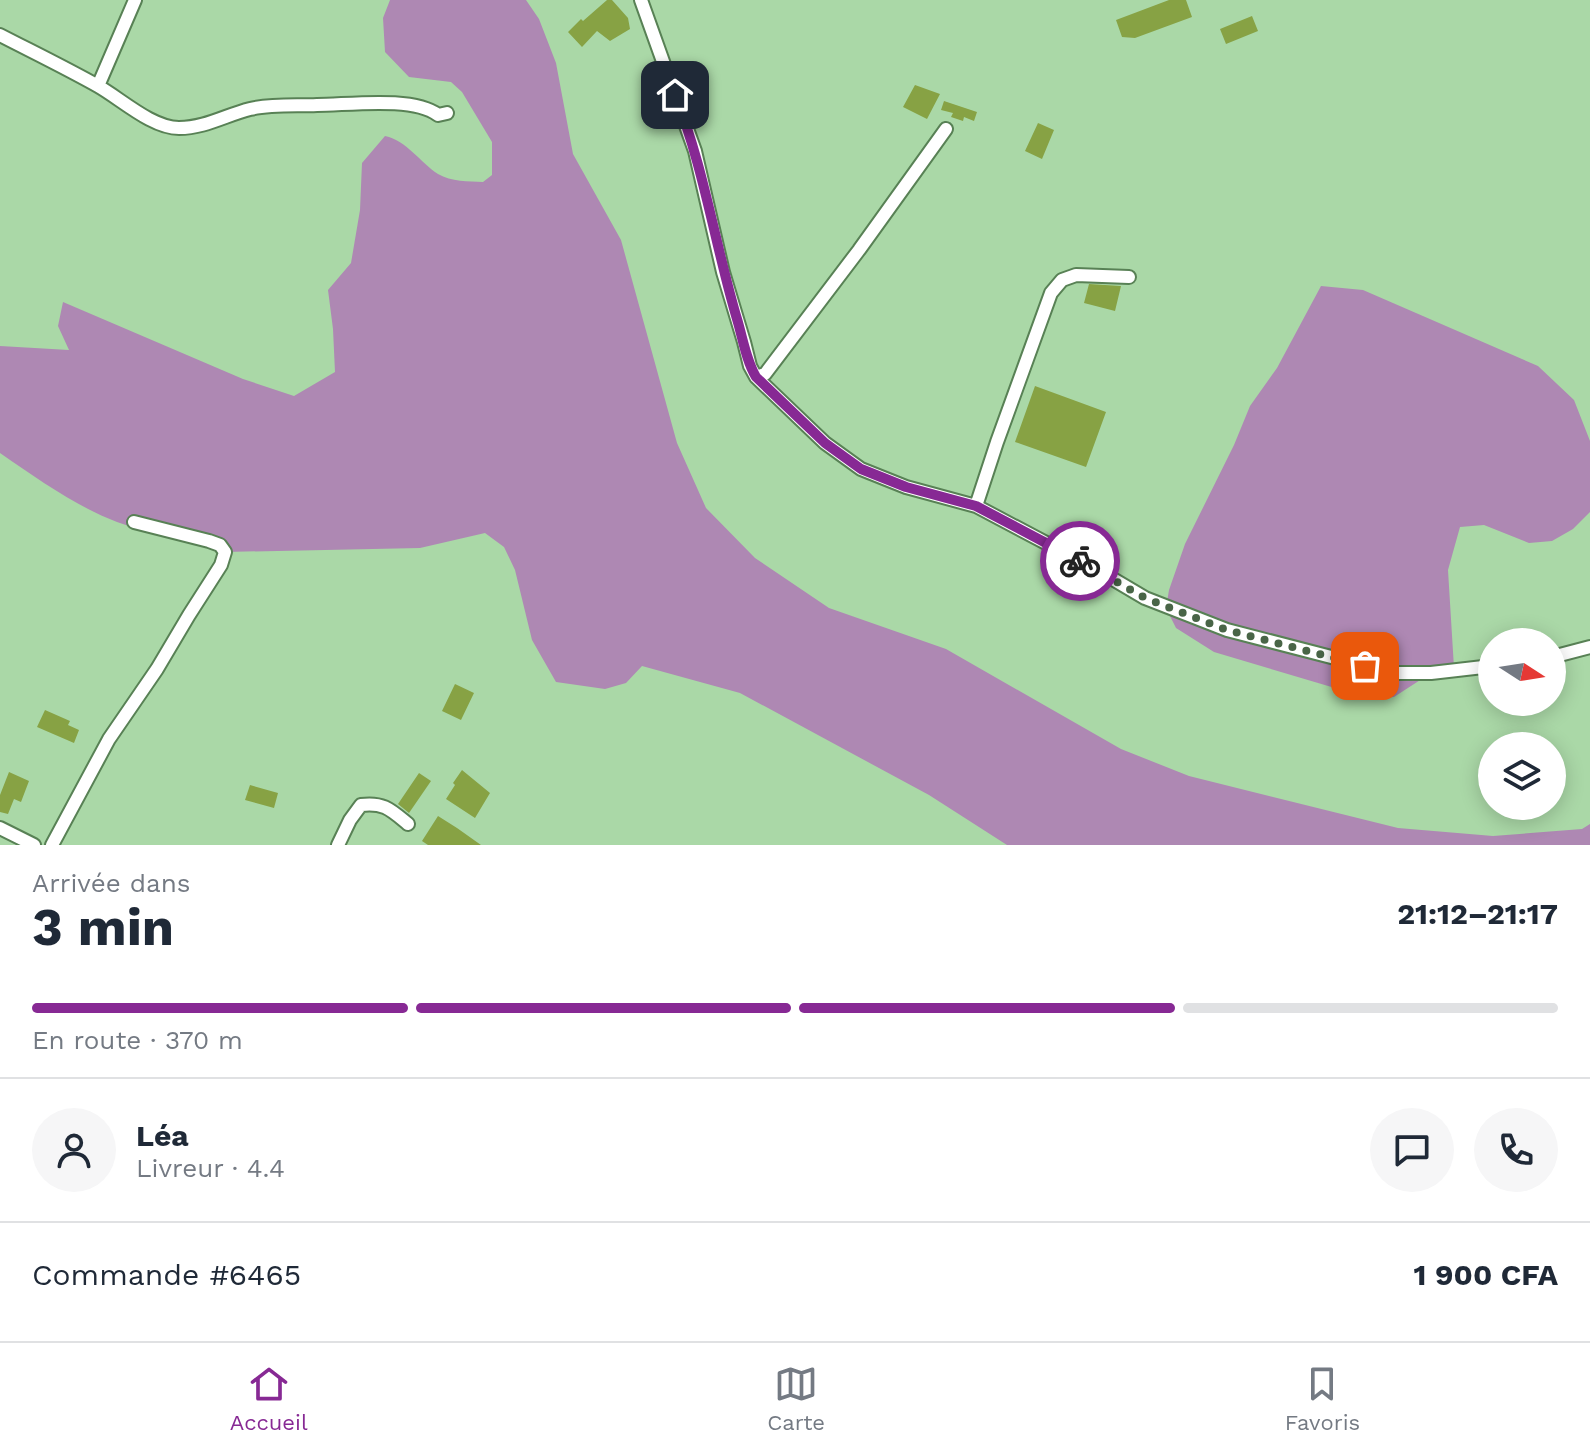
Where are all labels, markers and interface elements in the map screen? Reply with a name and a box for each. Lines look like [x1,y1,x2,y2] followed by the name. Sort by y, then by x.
[641,61,709,129] pin
[653,73,697,117] icon: home
[1040,521,1120,601] courier
[1058,539,1102,583] icon: bike
[1478,628,1566,716] north arrow
[1478,628,1566,820] map controls
[1331,632,1399,700] pin
[1343,644,1387,688] icon: bag
[1478,732,1566,820] button: layers
[32,868,191,898] text: Arrivée dans
[1397,896,1558,931] text: 21:12–21:17
[32,897,174,958] text: 3 min
[32,1025,243,1055] text: En route · 370 m
[32,1108,116,1192] button: person
[1370,1108,1454,1192] button: chat
[1474,1108,1558,1192] button: phone
[136,1118,189,1153] text: Léa
[136,1153,285,1183] text: Livreur · 4.4
[32,1257,301,1292] text: Commande #6465
[1414,1257,1558,1292] text: 1 900 CFA
[230,1362,308,1435] tab: Accueil
[767,1362,825,1435] tab: Carte
[1285,1362,1360,1435] tab: Favoris

